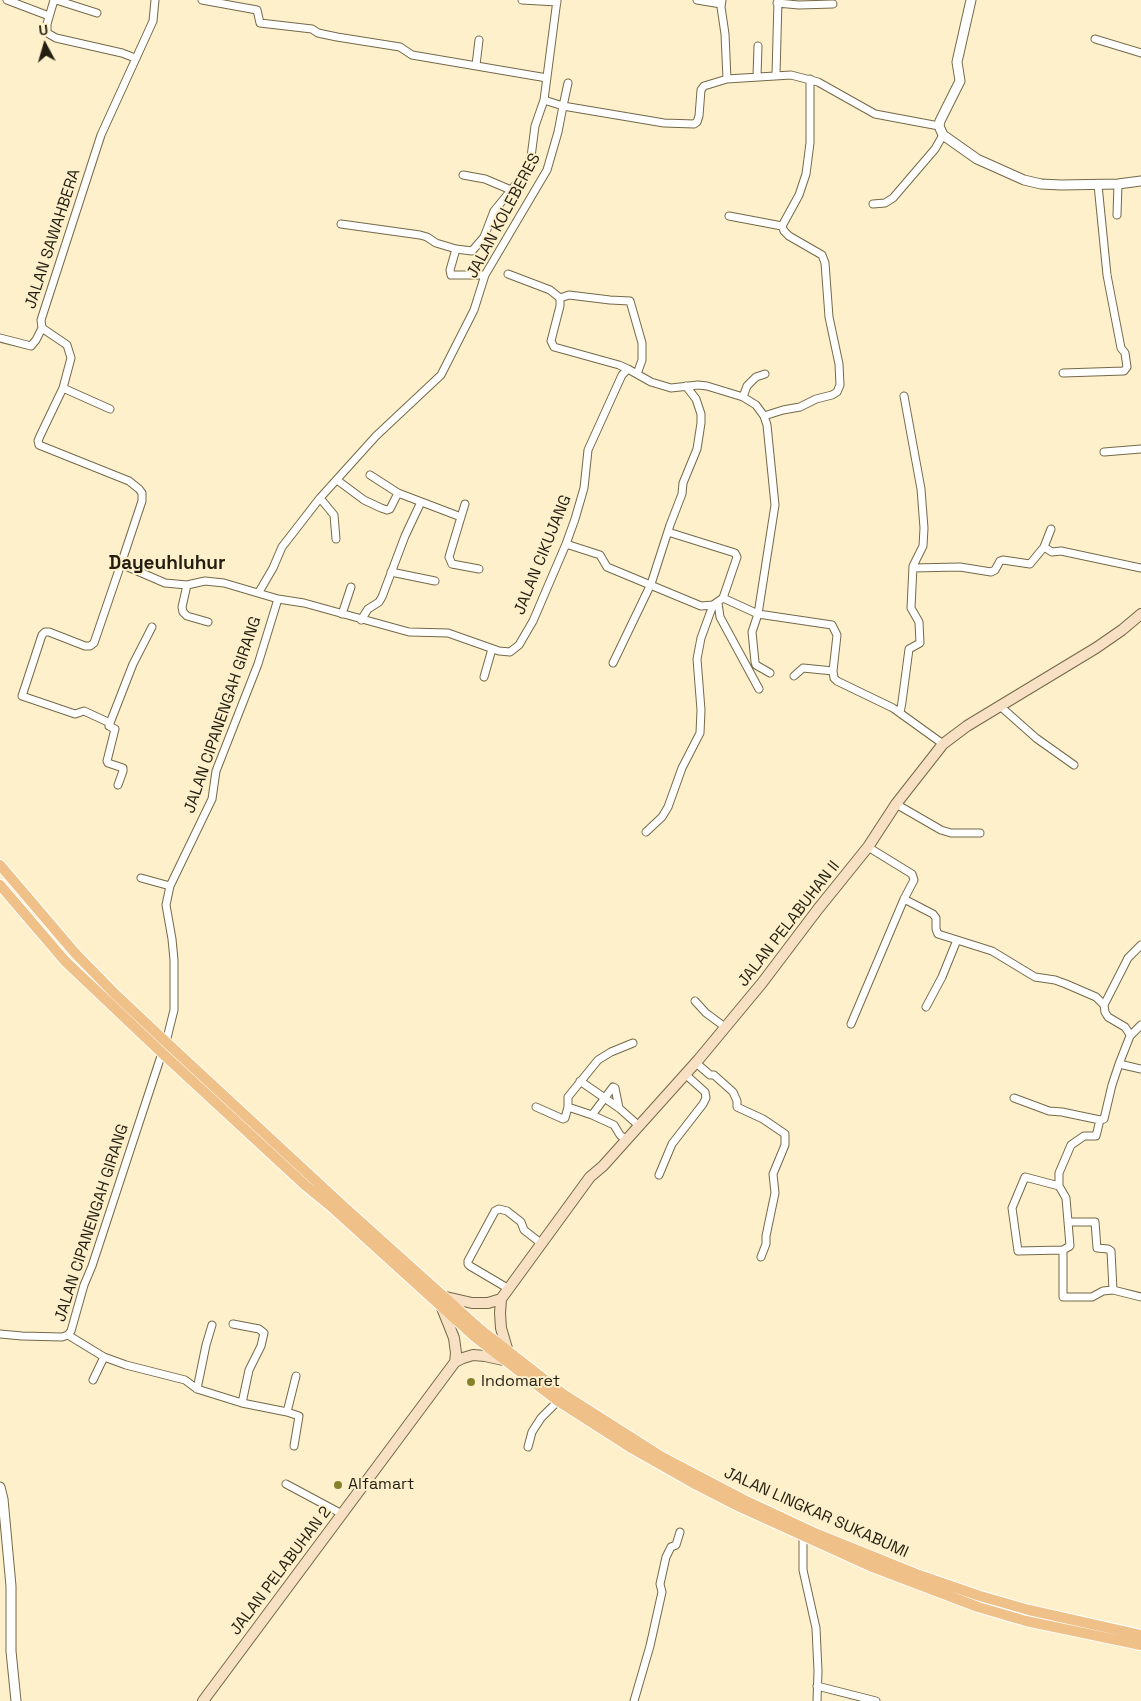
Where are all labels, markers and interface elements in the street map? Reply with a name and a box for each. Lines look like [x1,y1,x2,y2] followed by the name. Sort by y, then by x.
[20,20,70,70] north arrow
[38,21,49,40] text: U
[463,150,545,282] street label: JALAN KOLEBERES
[21,167,85,311] street label: JALAN SAWAHBERA
[510,492,576,618] street label: JALAN CIKUJANG
[109,553,225,575] district label: Dayeuhluhur
[180,614,266,816] street label: JALAN CIPANENGAH GIRANG
[734,857,844,991] street label: JALAN PELABUHAN II
[51,1122,133,1324] street label: JALAN CIPANENGAH GIRANG
[481,1372,560,1392] place label: Indomaret
[465,1376,477,1388] marker: Indomaret
[721,1464,911,1562] street label: JALAN LINGKAR SUKABUMI
[348,1475,414,1495] place label: Alfamart
[332,1479,344,1491] marker: Alfamart
[226,1503,336,1639] street label: JALAN PELABUHAN 2

